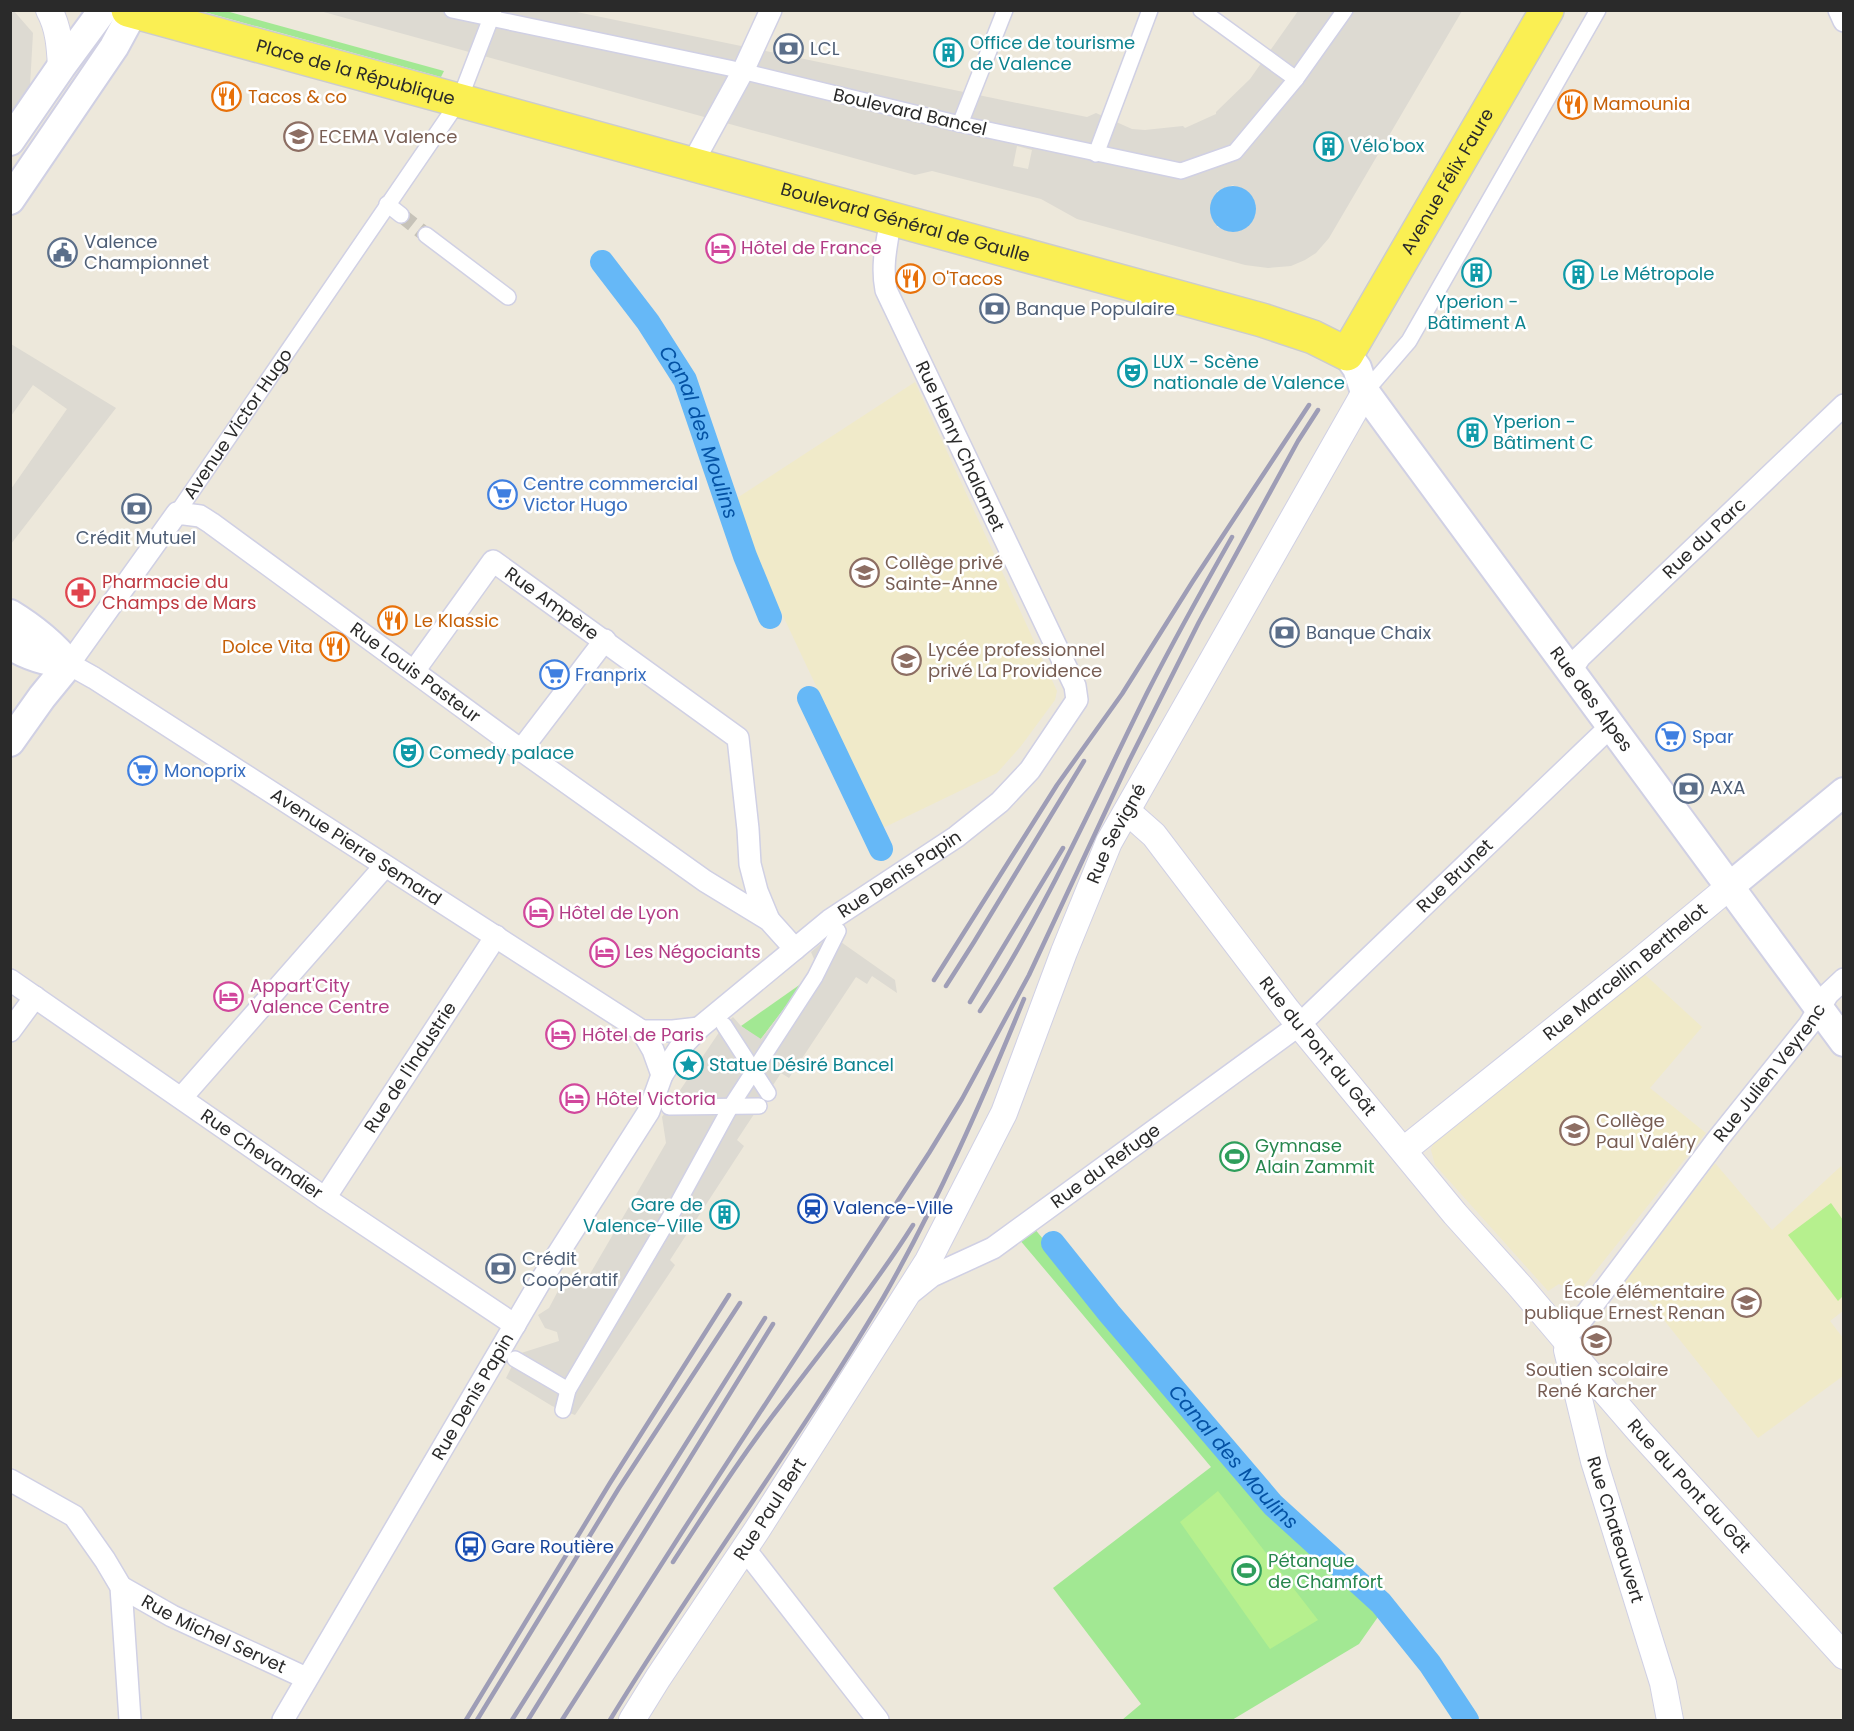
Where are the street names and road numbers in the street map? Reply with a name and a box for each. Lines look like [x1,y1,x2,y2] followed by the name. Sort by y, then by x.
[253,33,458,111] street label: Place de la République
[831,82,989,141] street label: Boulevard Bancel
[1394,103,1499,259] street label: Avenue Félix Faure
[778,176,1033,268] street label: Boulevard Général de Gaulle
[177,343,298,504] street label: Avenue Victor Hugo
[910,356,1011,535] street label: Rue Henry Chalamet
[1657,492,1752,584] street label: Rue du Parc
[500,561,604,646] street label: Rue Ampère
[345,616,486,728] street label: Rue Louis Pasteur
[1544,641,1639,757] street label: Rue des Alpes
[1080,779,1152,887] street label: Rue Sevigné
[266,782,447,911] street label: Avenue Pierre Semard
[833,824,966,924] street label: Rue Denis Papin
[1411,833,1498,918] street label: Rue Brunet
[1537,897,1712,1046] street label: Rue Marcellin Berthelot
[1254,971,1382,1121] street label: Rue du Pont du Gât
[358,997,462,1138] street label: Rue de l'Industrie
[1707,998,1831,1147] street label: Rue Julien Veyrenc
[196,1103,328,1205] street label: Rue Chevandier
[1045,1117,1165,1214] street label: Rue du Refuge
[425,1328,519,1464] street label: Rue Denis Papin
[1622,1413,1757,1558] street label: Rue du Pont du Gât
[727,1453,812,1565] street label: Rue Paul Bert
[1581,1453,1650,1606] street label: Rue Chateauvert
[137,1588,290,1679] street label: Rue Michel Servet

